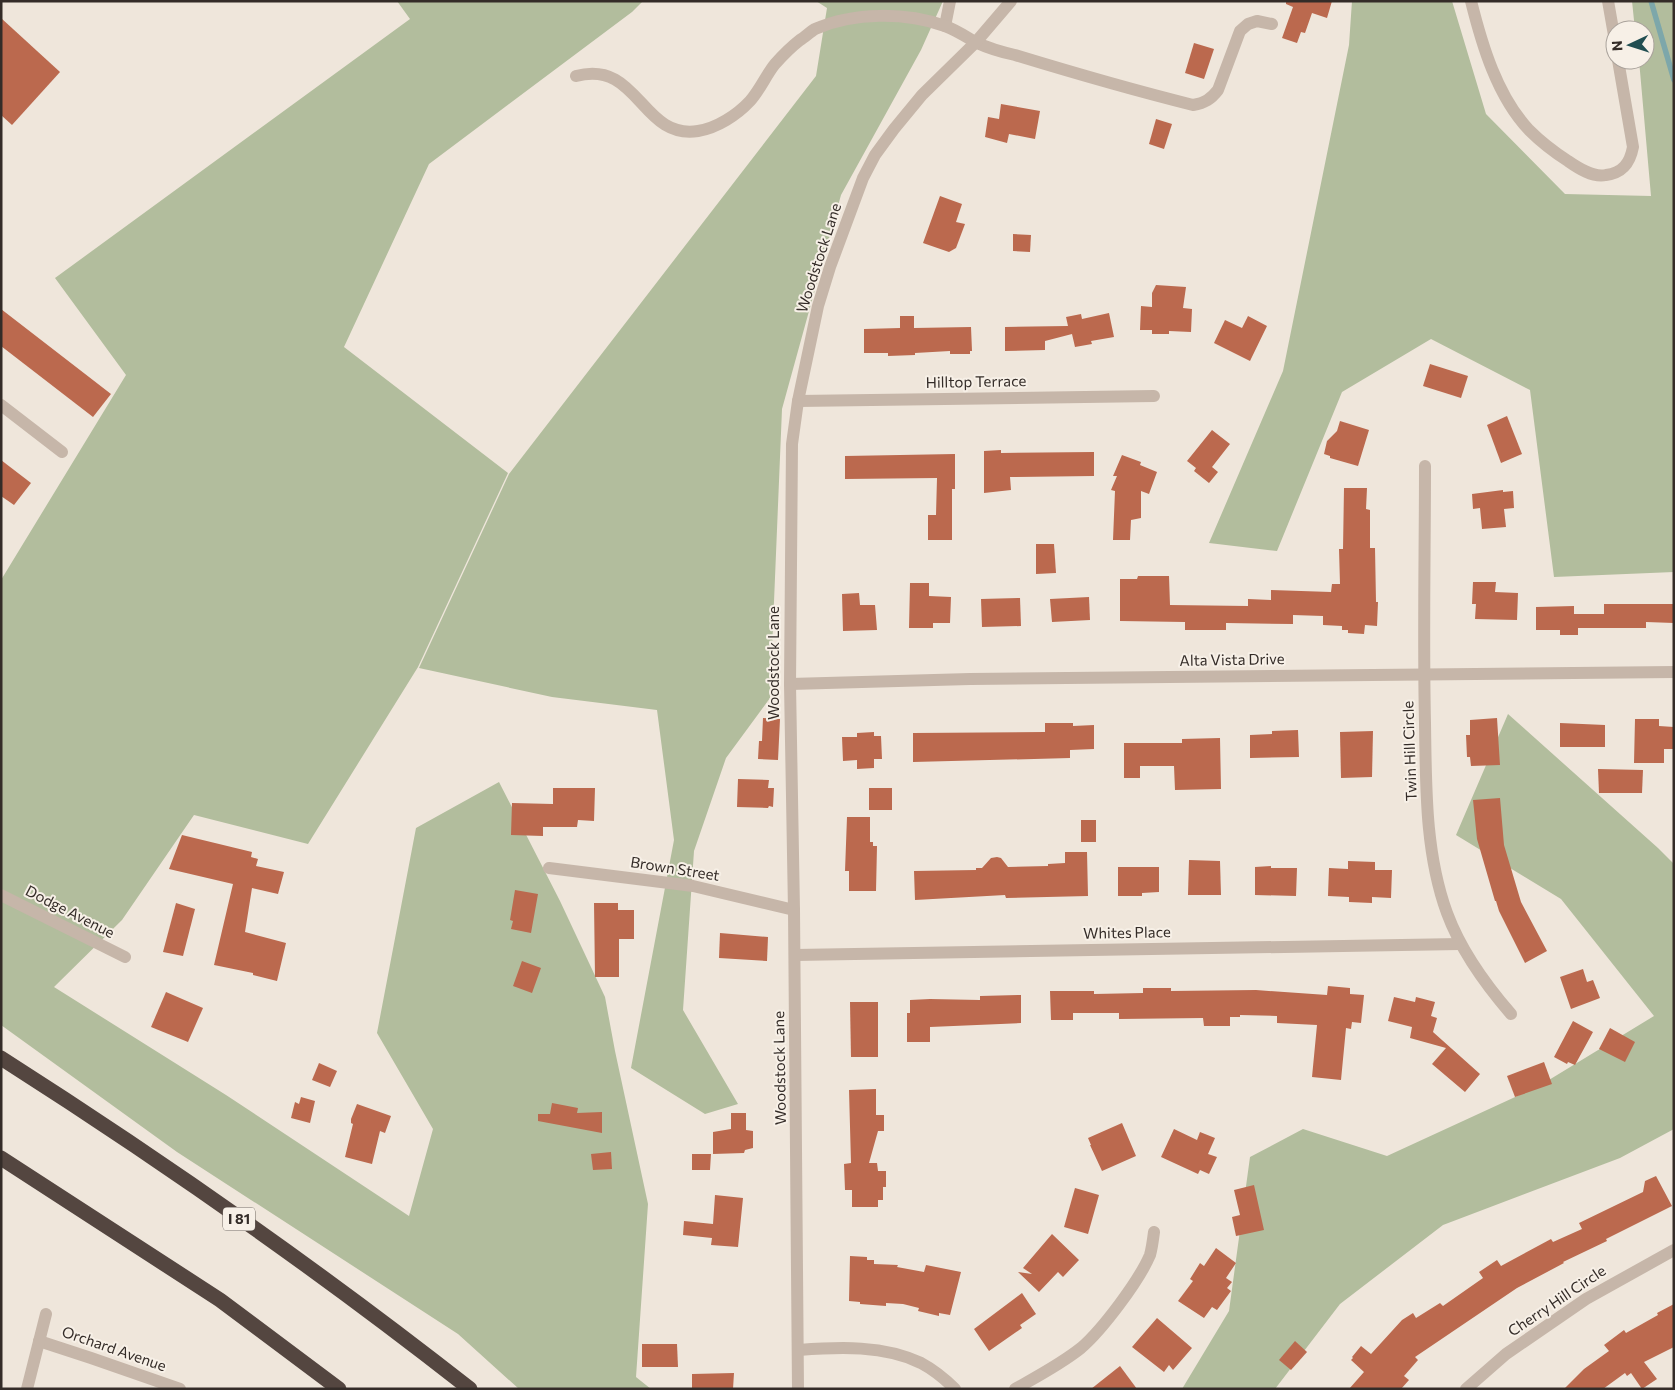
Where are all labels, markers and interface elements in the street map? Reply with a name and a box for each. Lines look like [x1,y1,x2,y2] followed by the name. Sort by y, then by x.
[1605,20,1655,70] north arrow
[1608,40,1625,52] text: N
[792,201,844,315] street label: Woodstock Lane
[925,371,1027,391] street label: Hilltop Terrace
[764,606,782,720] street label: Woodstock Lane
[1179,649,1285,669] street label: Alta Vista Drive
[1398,700,1420,802] street label: Twin Hill Circle
[629,852,721,884] street label: Brown Street
[23,881,118,941] street label: Dodge Avenue
[1083,922,1171,942] street label: Whites Place
[769,1011,789,1125] street label: Woodstock Lane
[223,1208,255,1230] road number: I 81
[1504,1261,1609,1340] street label: Cherry Hill Circle
[60,1322,169,1374] street label: Orchard Avenue

